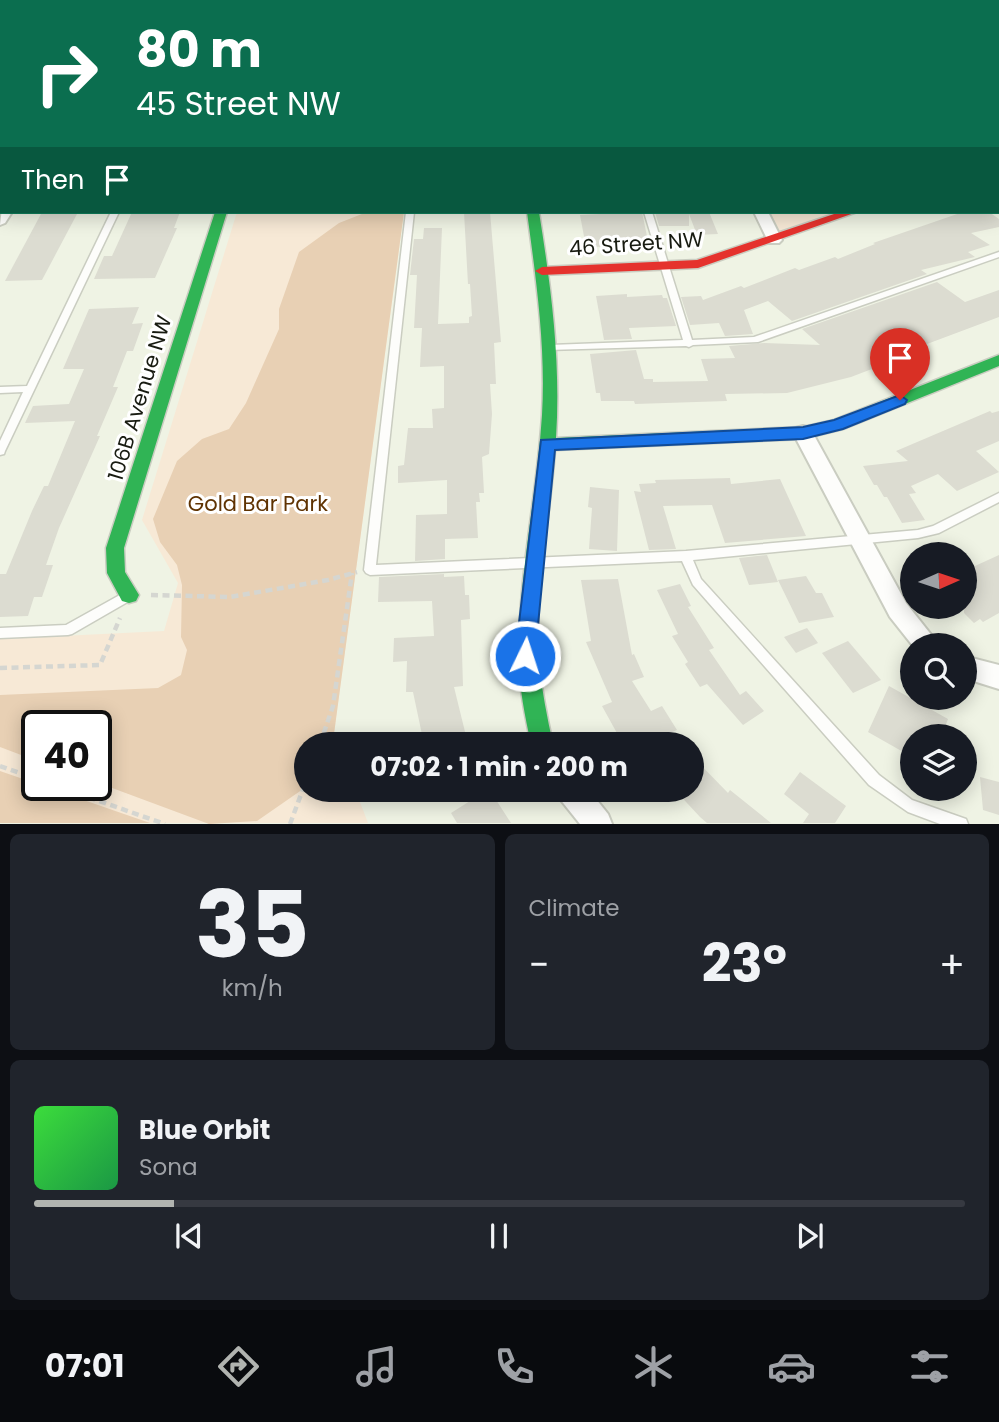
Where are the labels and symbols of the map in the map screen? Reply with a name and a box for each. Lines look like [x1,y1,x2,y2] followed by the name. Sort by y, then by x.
[568,224,705,263] street label: 46 Street NW
[101,311,179,484] street label: 106B Avenue NW
[870,328,930,400] pin
[188,489,328,518] park label: Gold Bar Park
[900,542,976,620] north arrow
[488,619,562,693] position arrow
[21,710,112,801] speed limit sign: 40

